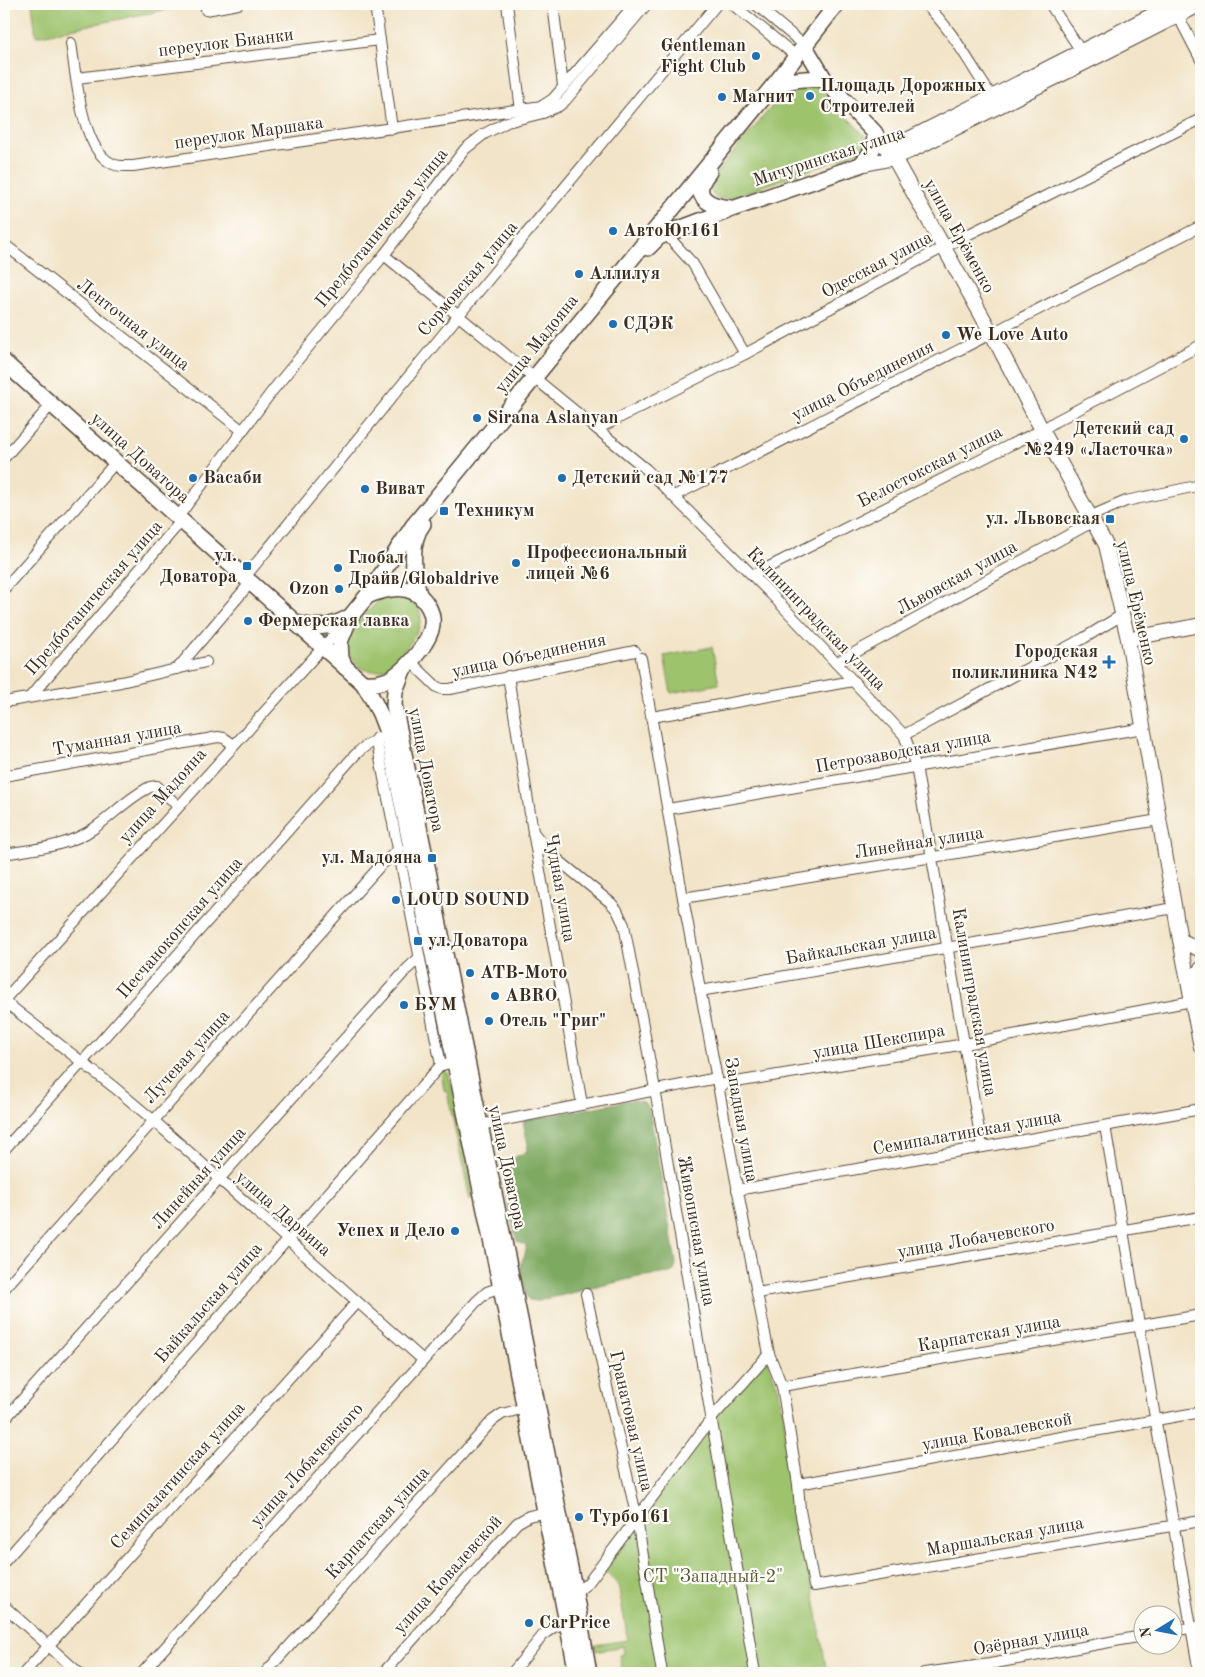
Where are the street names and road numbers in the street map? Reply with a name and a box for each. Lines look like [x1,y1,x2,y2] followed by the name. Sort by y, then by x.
[157,26,295,60] street label: переулок Бианки
[173,114,325,152] street label: переулок Маршака
[751,124,907,190] street label: Мичуринская улица
[312,145,452,311] street label: Предботаническая улица
[920,176,998,296] street label: улица Ерёменко
[415,218,521,340] street label: Сормовская улица
[819,228,936,302] street label: Одесская улица
[73,275,193,375] street label: Ленточная улица
[492,291,582,397] street label: улица Мадояна
[789,337,937,425] street label: улица Объединения
[87,409,193,507] street label: улица Доватора
[855,423,1005,511] street label: Белостокская улица
[22,517,166,679] street label: Предботаническая улица
[894,537,1020,619] street label: Львовская улица
[1113,539,1159,667] street label: улица Ерёменко
[743,544,889,694] street label: Калининградская улица
[450,631,608,681] street label: улица Объединения
[405,706,447,834] street label: улица Доватора
[51,719,183,759] street label: Туманная улица
[814,728,992,776] street label: Петрозаводская улица
[116,745,210,847] street label: улица Мадояна
[853,824,985,862] street label: Линейная улица
[542,832,578,944] street label: Чудная улица
[114,854,246,1002] street label: Песчанокопская улица
[949,906,999,1098] street label: Калининградская улица
[784,924,938,968] street label: Байкальская улица
[141,1007,234,1107] street label: Лучевая улица
[812,1021,947,1062] street label: улица Шекспира
[721,1056,761,1184] street label: Западная улица
[485,1103,529,1231] street label: улица Доватора
[871,1108,1063,1158] street label: Семипалатинская улица
[149,1123,249,1233] street label: Линейная улица
[674,1155,718,1308] street label: Живописная улица
[232,1168,334,1260] street label: улица Дарвина
[896,1216,1056,1262] street label: улица Лобачевского
[152,1239,266,1367] street label: Байкальская улица
[916,1313,1062,1355] street label: Карпатская улица
[606,1349,656,1493] street label: Гранатовая улица
[107,1399,249,1553] street label: Семипалатинская улица
[247,1400,367,1530] street label: улица Лобачевского
[921,1410,1073,1454] street label: улица Ковалевской
[323,1463,433,1583] street label: Карпатская улица
[390,1512,506,1638] street label: улица Ковалевской
[925,1514,1085,1560] street label: Маршальская улица
[972,1621,1090,1659] street label: Озёрная улица

